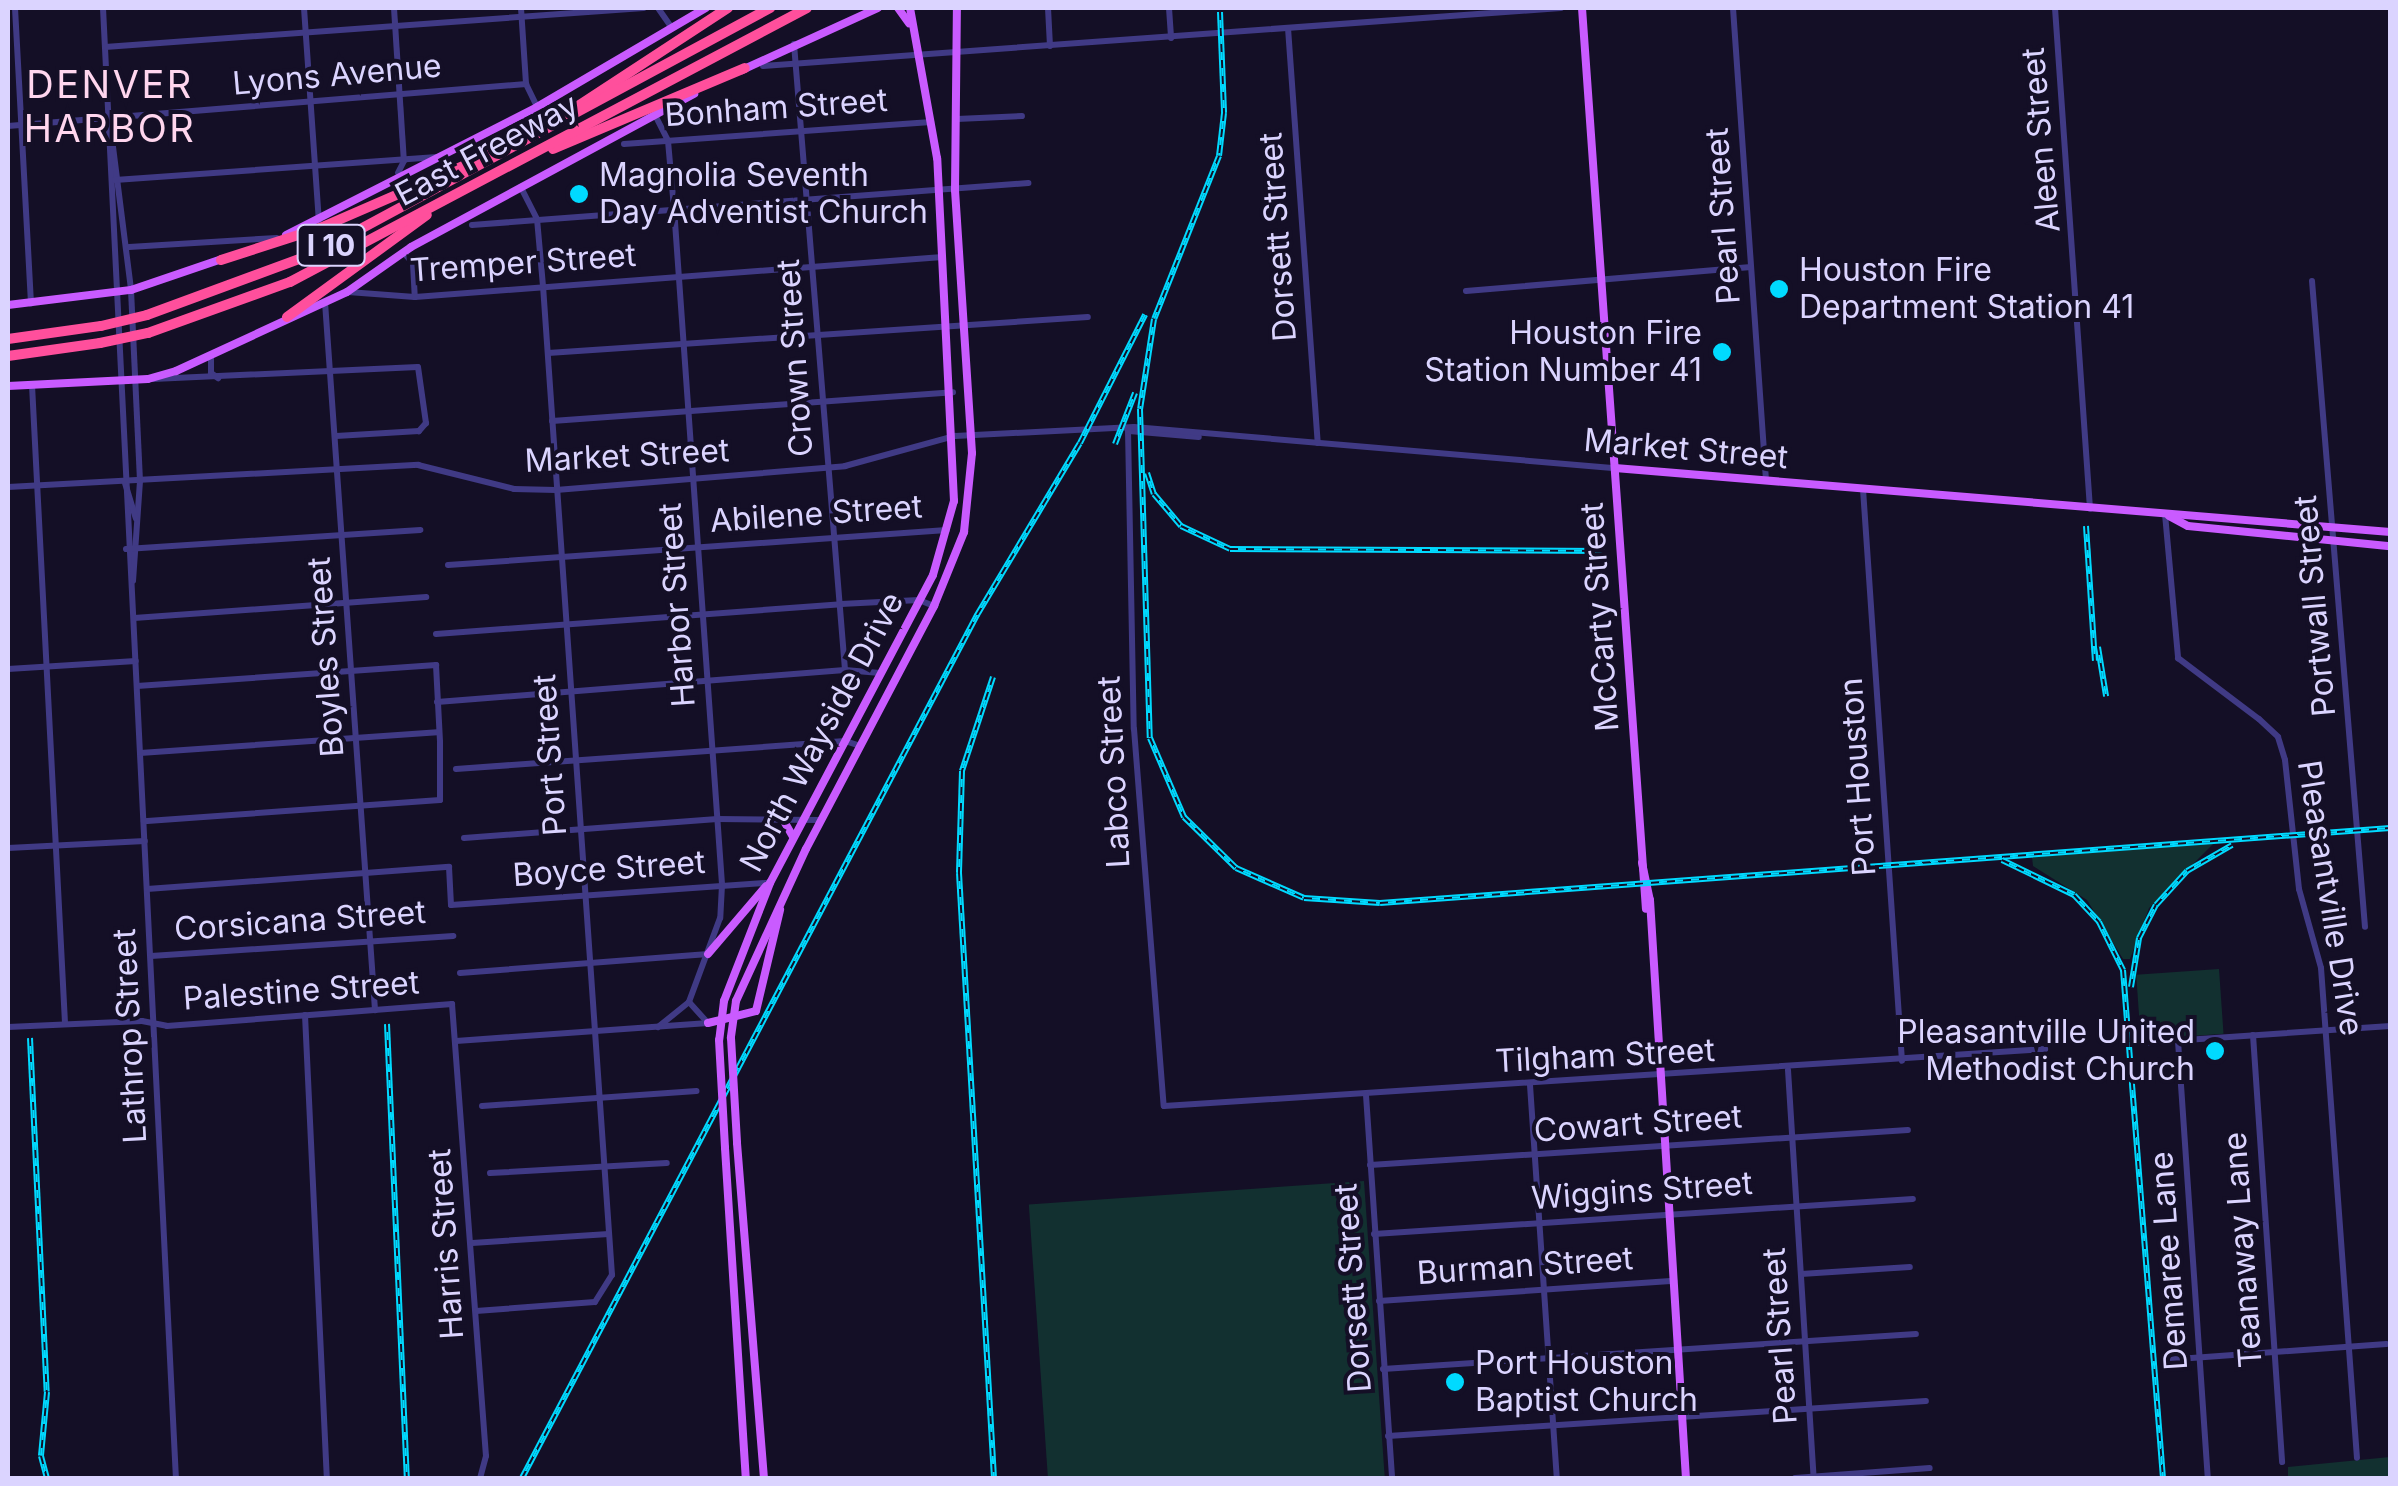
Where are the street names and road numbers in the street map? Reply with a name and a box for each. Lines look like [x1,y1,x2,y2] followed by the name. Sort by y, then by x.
[2014,46,2068,234] street label: Aleen Street
[231,47,443,103] street label: Lyons Avenue
[663,81,889,135] street label: Bonham Street
[389,86,585,214] street label: East Freeway
[1698,126,1748,306] street label: Pearl Street
[1252,131,1304,343] street label: Dorsett Street
[296,220,366,270] road number: I 10
[409,236,637,290] street label: Tremper Street
[769,258,821,458] street label: Crown Street
[1582,421,1790,477] street label: Market Street
[524,431,730,481] street label: Market Street
[709,487,923,541] street label: Abilene Street
[2286,494,2344,718] street label: Portwall Street
[1573,501,1627,733] street label: McCarty Street
[651,502,703,708] street label: Harbor Street
[300,556,352,758] street label: Boyles Street
[732,586,912,878] street label: North Wayside Drive
[525,673,575,837] street label: Port Street
[1090,675,1138,869] street label: Labco Street
[1832,677,1884,877] street label: Port Houston
[2289,758,2371,1038] street label: Pleasantville Drive
[511,843,707,895] street label: Boyce Street
[173,893,427,949] street label: Corsicana Street
[105,928,155,1144] street label: Lathrop Street
[182,964,420,1018] street label: Palestine Street
[1494,1031,1716,1081] street label: Tilgham Street
[1533,1098,1743,1150] street label: Cowart Street
[2216,1131,2270,1369] street label: Teanaway Lane
[420,1148,472,1340] street label: Harris Street
[2142,1150,2196,1372] street label: Demaree Lane
[1530,1164,1754,1218] street label: Wiggins Street
[1327,1182,1379,1394] street label: Dorsett Street
[1416,1239,1634,1293] street label: Burman Street
[1755,1246,1805,1426] street label: Pearl Street

